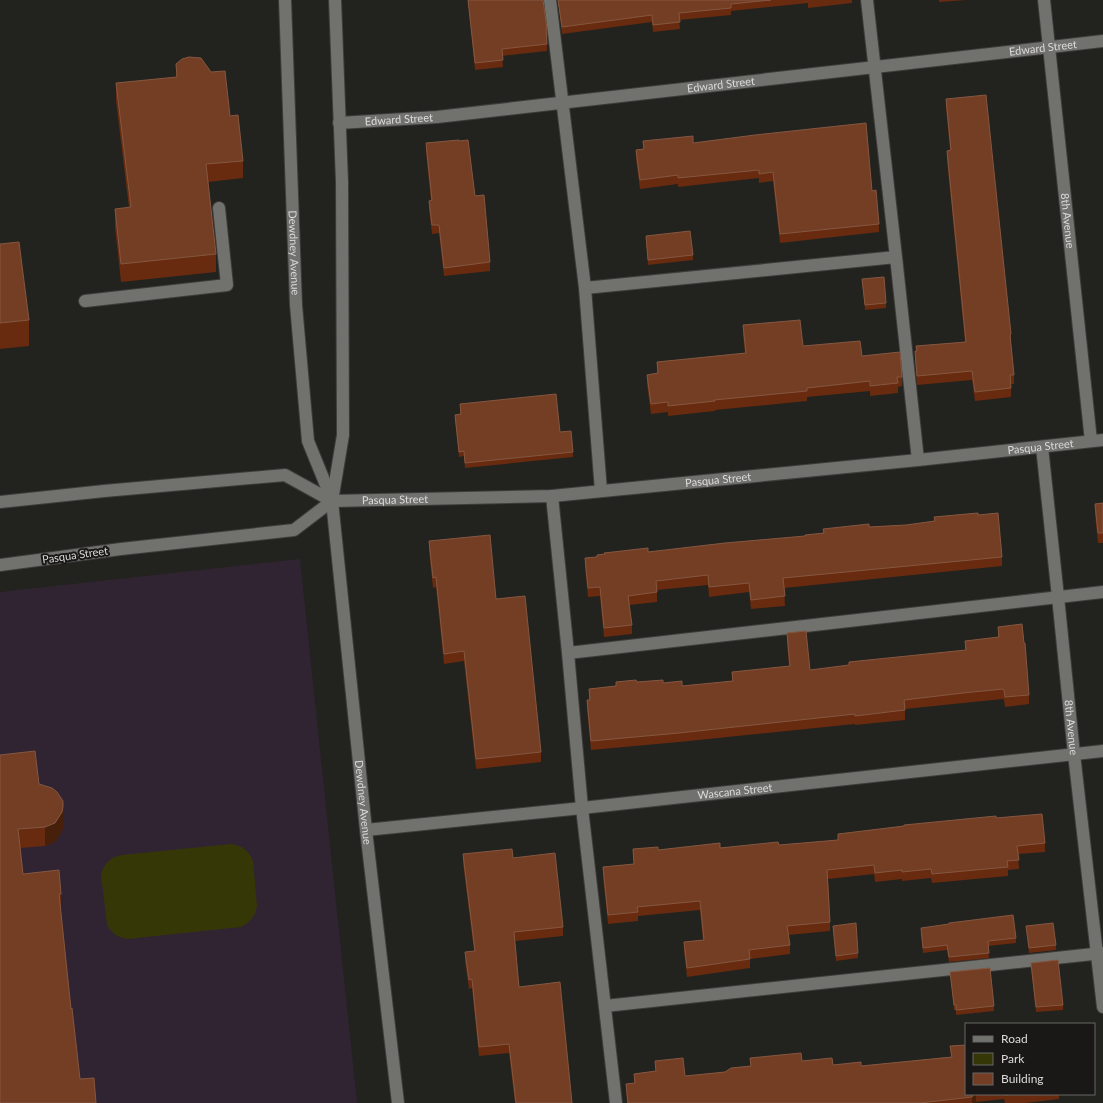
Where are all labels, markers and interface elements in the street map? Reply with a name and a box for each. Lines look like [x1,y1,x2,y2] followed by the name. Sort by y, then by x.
[1008,37,1077,58] street label: Edward Street
[686,74,756,94] street label: Edward Street
[364,110,433,127] street label: Edward Street
[1059,192,1077,249] street label: 8th Avenue
[287,210,303,296] street label: Dewdney Avenue
[1007,436,1074,456] street label: Pasqua Street
[684,469,752,489] street label: Pasqua Street
[362,492,428,506] street label: Pasqua Street
[41,543,109,566] street label: Pasqua Street
[1063,699,1081,756] street label: 8th Avenue
[353,759,375,845] street label: Dewdney Avenue
[697,780,773,801] street label: Wascana Street
[965,1023,1095,1095] legend
[1001,1031,1028,1046] text: Road
[1001,1051,1025,1066] text: Park
[1001,1071,1044,1086] text: Building

